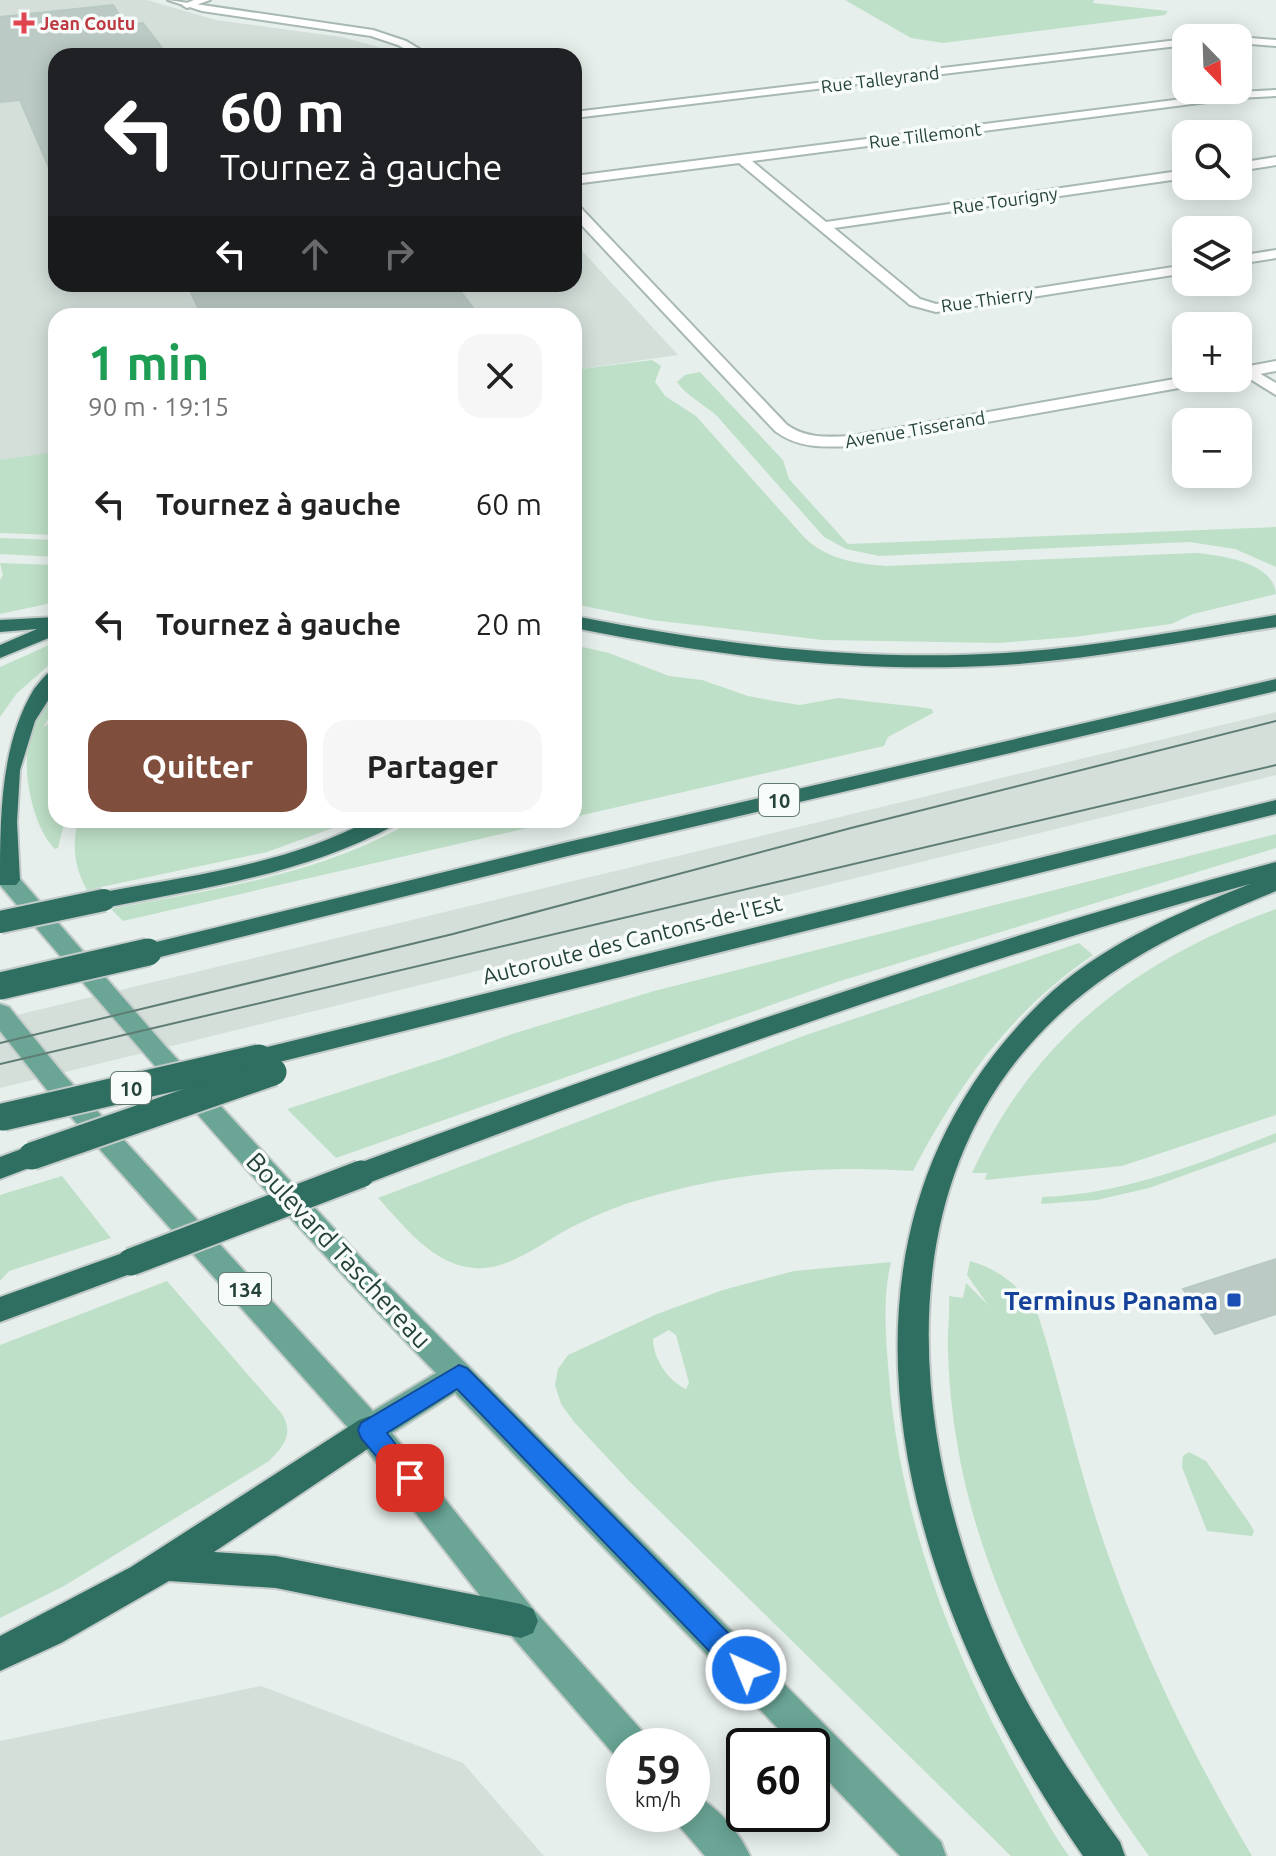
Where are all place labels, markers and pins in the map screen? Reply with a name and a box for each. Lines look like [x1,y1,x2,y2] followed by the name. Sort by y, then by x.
[40,13,135,33] place label: Jean Coutu
[15,14,33,32] marker: Jean Coutu
[1004,1286,1218,1315] place label: Terminus Panama
[1225,1291,1243,1309] marker: Terminus Panama
[376,1444,444,1512] pin

